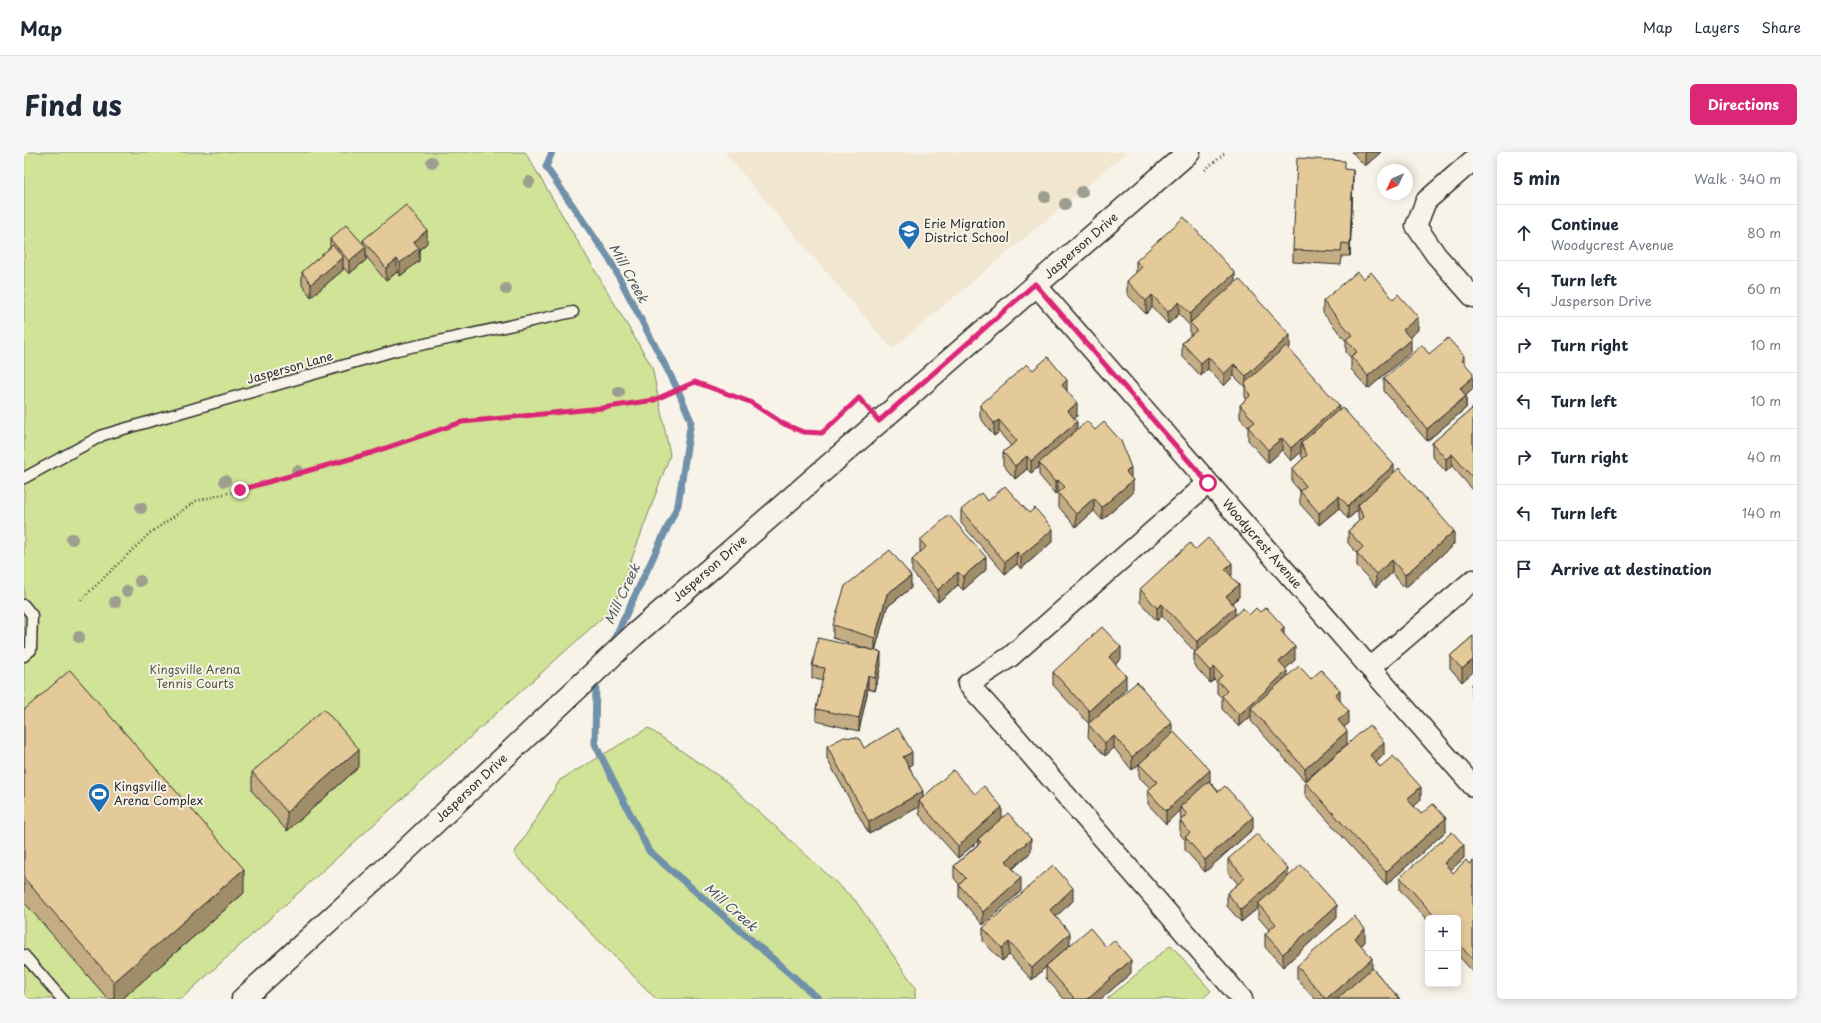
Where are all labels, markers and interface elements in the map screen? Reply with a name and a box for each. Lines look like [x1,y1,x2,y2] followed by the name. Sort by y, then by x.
[20,14,62,42] text: Map
[1643,17,1673,38] text: Map
[1695,17,1740,38] text: Layers
[1762,17,1801,38] text: Share
[24,83,122,126] text: Find us
[1690,84,1797,125] button: Directions
[1377,164,1413,200] north arrow
[1513,165,1560,191] text: 5 min
[1694,169,1781,188] text: Walk · 340 m
[1040,208,1122,282] street label: Jasperson Drive
[1551,212,1619,235] text: Continue
[924,214,1009,246] place label: Erie Migration District School
[896,218,922,251] school or university icon: Erie Migration District School
[1513,222,1535,244] icon: ahead
[1747,223,1781,242] text: 80 m
[1551,235,1674,254] text: Woodycrest Avenue
[605,240,654,307] water label: Mill Creek
[1551,268,1617,291] text: Turn left
[1513,278,1535,300] icon: left
[1747,279,1781,298] text: 60 m
[1551,291,1652,310] text: Jasperson Drive
[1551,333,1628,356] text: Turn right
[1513,334,1535,356] icon: right
[1751,335,1781,354] text: 10 m
[244,346,335,388] street label: Jasperson Lane
[1551,389,1617,412] text: Turn left
[1513,390,1535,412] icon: left
[1751,391,1781,410] text: 10 m
[1551,445,1628,468] text: Turn right
[1513,446,1535,468] icon: right
[1747,447,1781,466] text: 40 m
[1199,474,1217,492] route start
[231,481,249,499] route end
[1218,495,1307,592] street label: Woodycrest Avenue
[1551,501,1617,524] text: Turn left
[1513,502,1535,524] icon: left
[1742,503,1781,522] text: 140 m
[668,531,750,605] street label: Jasperson Drive
[1551,557,1712,580] text: Arrive at destination
[1513,558,1535,580] icon: arrive
[599,559,644,627] water label: Mill Creek
[150,660,241,692] park label: Kingsville Arena Tennis Courts
[431,749,511,826] street label: Jasperson Drive
[114,777,203,809] place label: Kingsville Arena Complex
[86,781,112,814] sports icon: Kingsville Arena Complex
[701,878,763,936] water label: Mill Creek
[1425,915,1461,987] map controls
[1425,915,1461,951] button: +
[1425,951,1461,987] button: −

